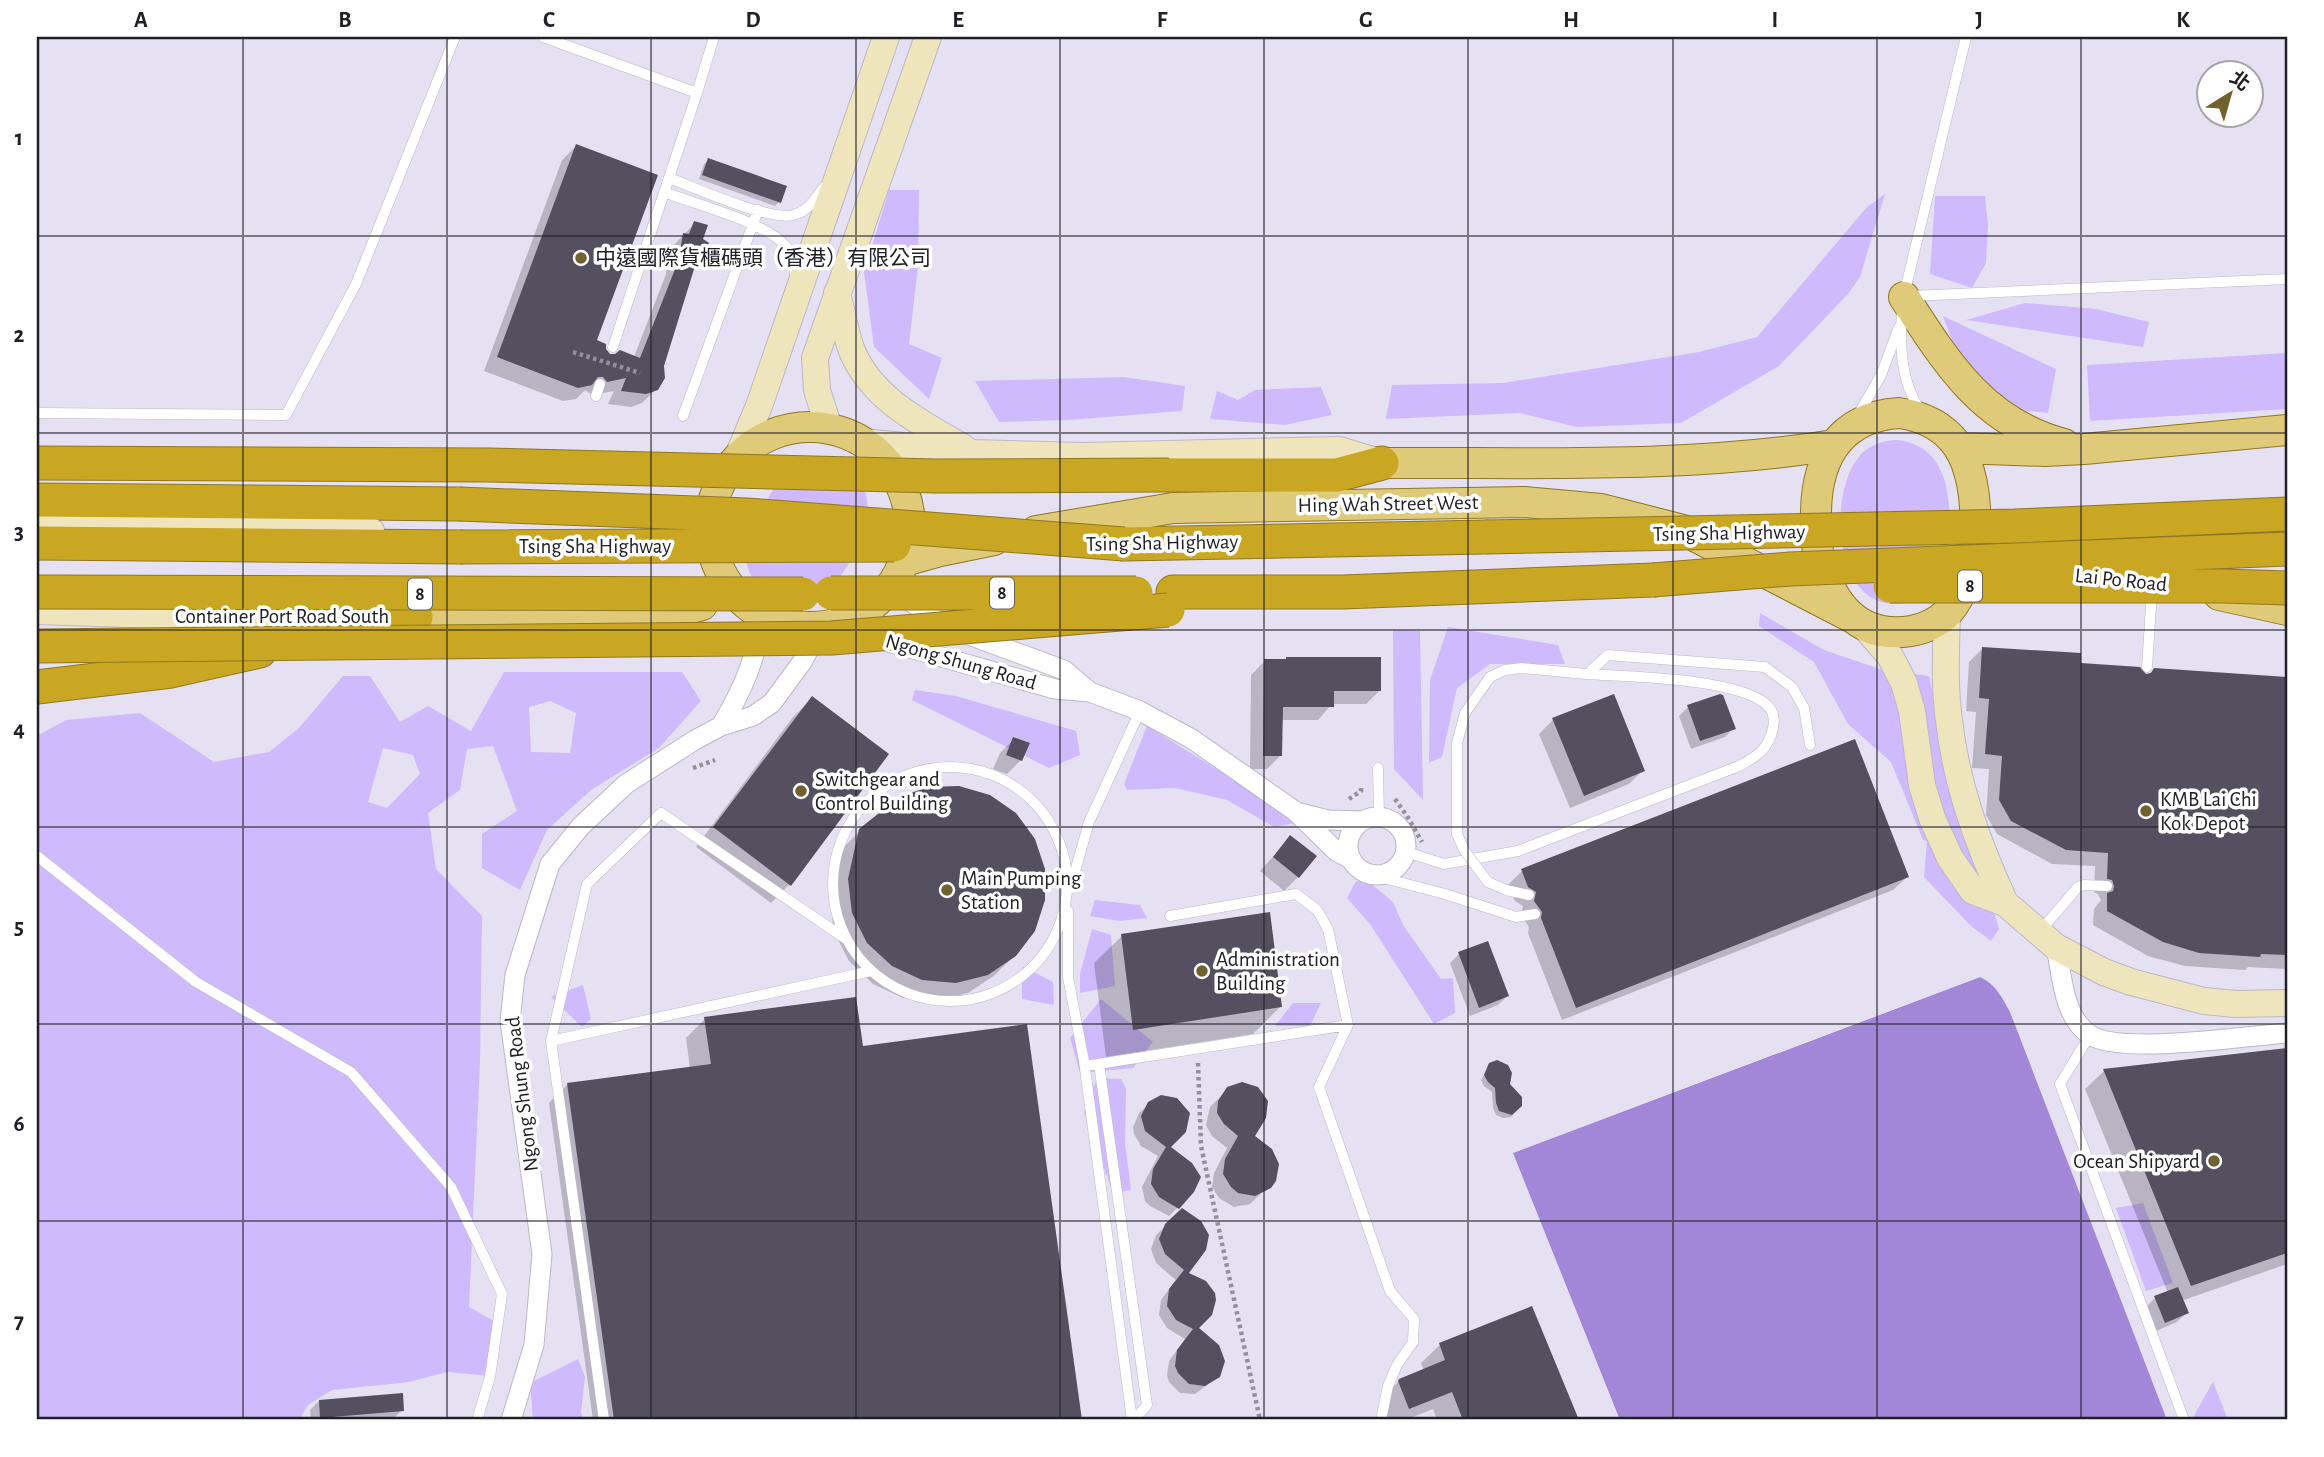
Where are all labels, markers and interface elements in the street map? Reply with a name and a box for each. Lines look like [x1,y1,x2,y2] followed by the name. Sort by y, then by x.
[134,9,148,32] text: A
[338,9,352,32] text: B
[543,9,555,32] text: C
[745,9,761,32] text: D
[952,9,964,32] text: E
[1157,9,1168,32] text: F
[1359,9,1373,32] text: G
[1563,9,1579,32] text: H
[1772,9,1778,32] text: I
[1975,9,1983,32] text: J
[2176,9,2190,32] text: K
[2194,60,2264,130] north arrow
[2226,68,2253,95] text: 北
[15,127,23,150] text: 1
[595,247,931,269] place label: 中遠國際貨櫃碼頭（香港）有限公司
[573,250,589,266] marker: 中遠國際貨櫃碼頭（香港）有限公司
[14,324,25,347] text: 2
[1298,492,1479,516] street label: Hing Wah Street West
[14,521,24,544] text: 3
[1653,521,1805,545] street label: Tsing Sha Highway
[1086,531,1238,555] street label: Tsing Sha Highway
[519,536,671,557] street label: Tsing Sha Highway
[2074,565,2168,595] street label: Lai Po Road
[1958,570,1982,601] road number: 8
[990,578,1014,608] road number: 8
[408,579,432,610] road number: 8
[175,606,389,627] street label: Container Port Road South
[883,630,1039,694] street label: Ngong Shung Road
[13,718,25,741] text: 4
[815,769,949,814] place label: Switchgear and Control Building
[793,783,809,799] marker: Switchgear and Control Building
[2160,789,2257,834] place label: KMB Lai Chi Kok Depot
[2138,803,2154,819] marker: KMB Lai Chi Kok Depot
[961,868,1082,913] place label: Main Pumping Station
[939,882,955,898] marker: Main Pumping Station
[14,916,24,939] text: 5
[1216,949,1340,994] place label: Administration Building
[1194,963,1210,979] marker: Administration Building
[502,1015,542,1173] street label: Ngong Shung Road
[13,1113,25,1136] text: 6
[2073,1151,2200,1172] place label: Ocean Shipyard
[2206,1153,2222,1169] marker: Ocean Shipyard
[14,1310,24,1333] text: 7

